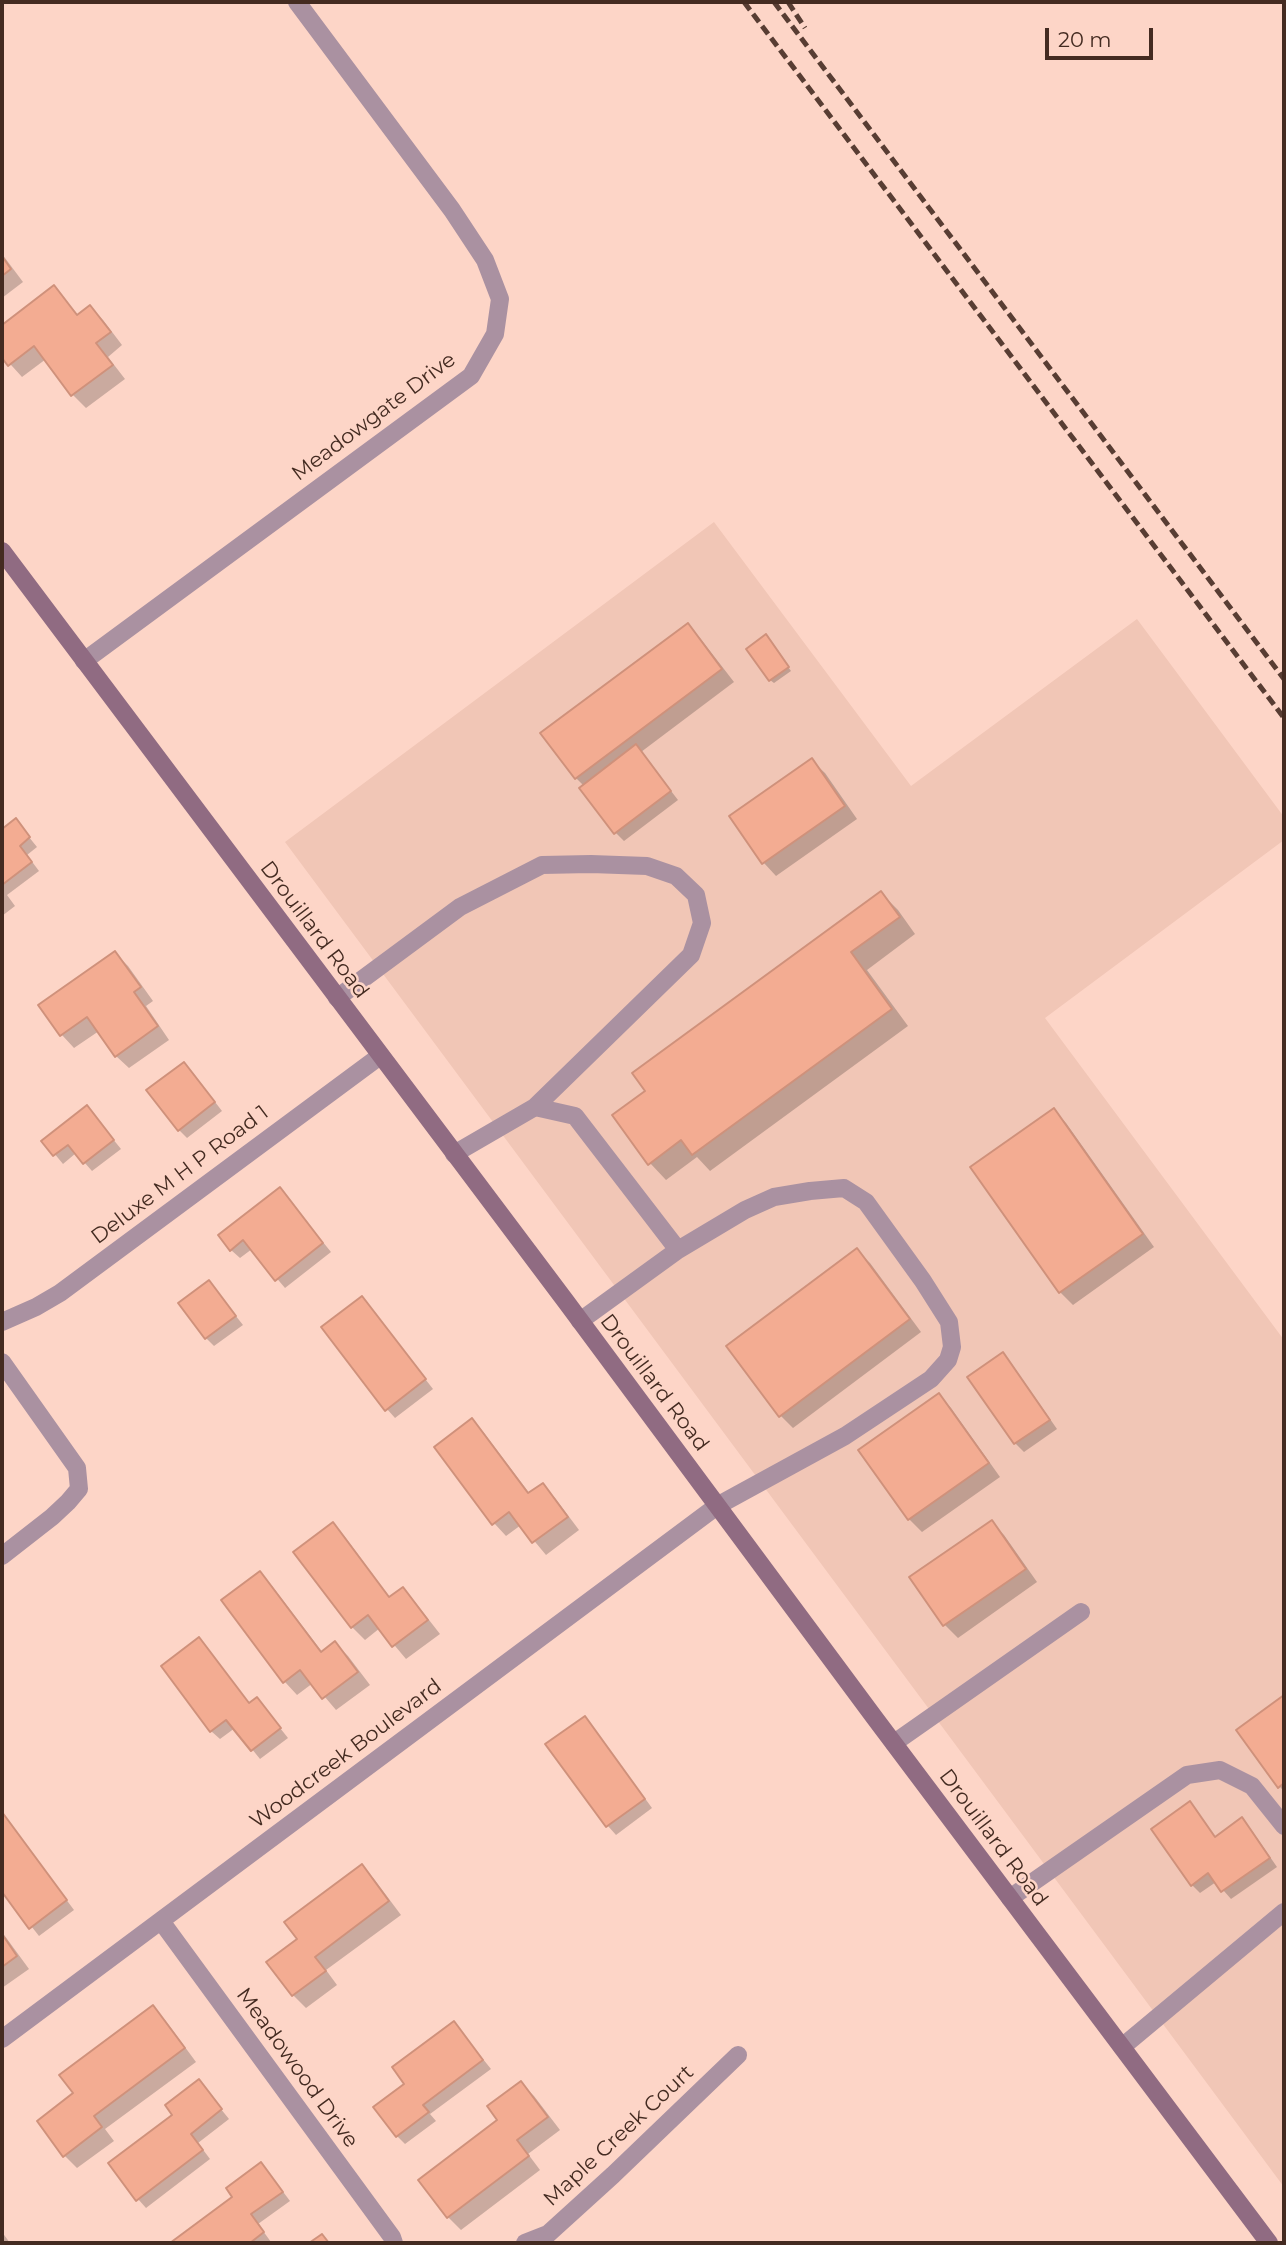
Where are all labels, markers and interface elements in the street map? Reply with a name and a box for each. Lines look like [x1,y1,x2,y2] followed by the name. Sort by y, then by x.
[1048,14,1156,58] scale bar
[1058,27,1112,52] text: 20 m
[287,347,461,487] street label: Meadowgate Drive
[254,857,374,1003] street label: Drouillard Road
[86,1100,274,1250] street label: Deluxe M H P Road 1
[594,1310,714,1456] street label: Drouillard Road
[245,1674,447,1834] street label: Woodcreek Boulevard
[933,1765,1053,1911] street label: Drouillard Road
[231,1983,363,2153] street label: Meadowood Drive
[539,2060,699,2212] street label: Maple Creek Court

